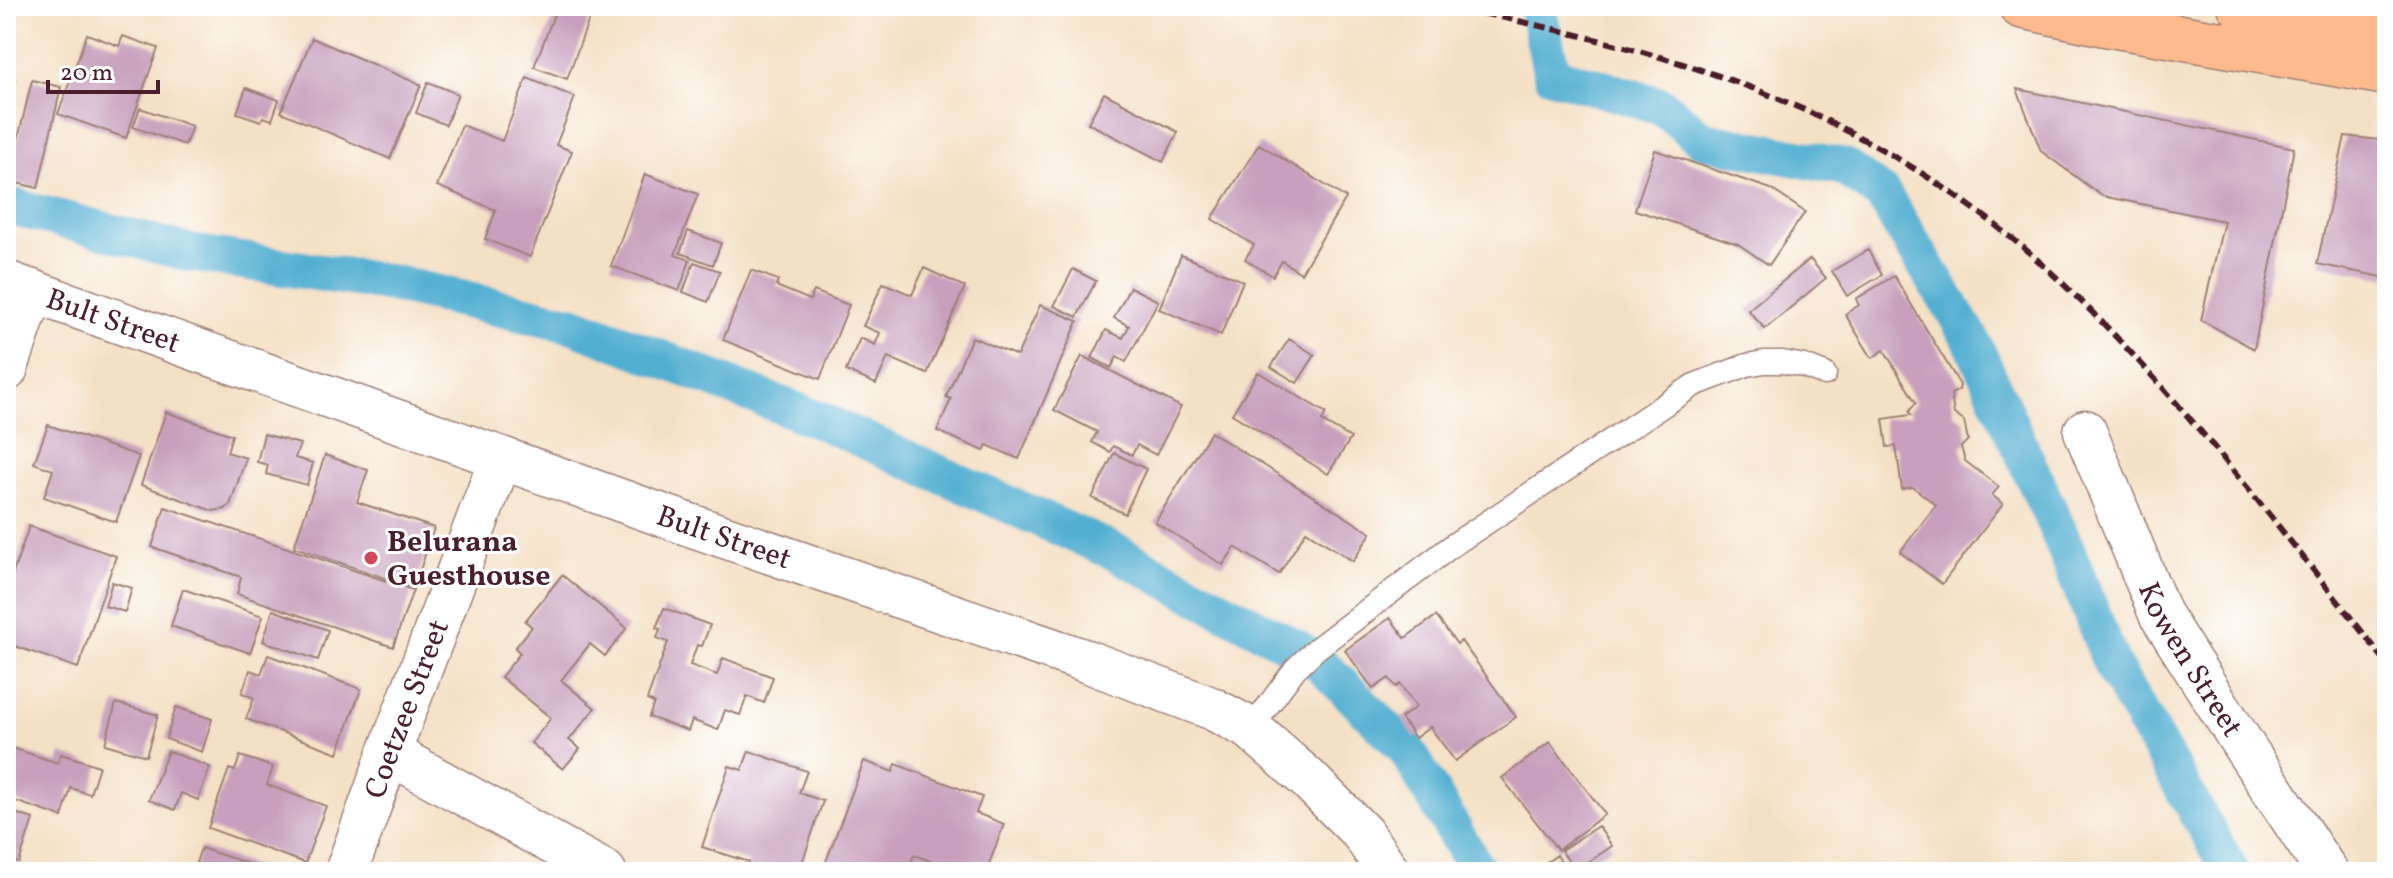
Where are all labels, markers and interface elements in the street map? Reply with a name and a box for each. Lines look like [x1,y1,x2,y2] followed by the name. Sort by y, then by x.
[48,44,158,94] scale bar
[60,57,113,91] text: 20 m
[40,279,186,365] street label: Bult Street
[650,496,796,581] street label: Bult Street
[387,522,551,598] place label: Belurana Guesthouse
[362,549,380,567] marker: Belurana Guesthouse
[2126,576,2252,746] street label: Kowen Street
[355,614,461,805] street label: Coetzee Street

